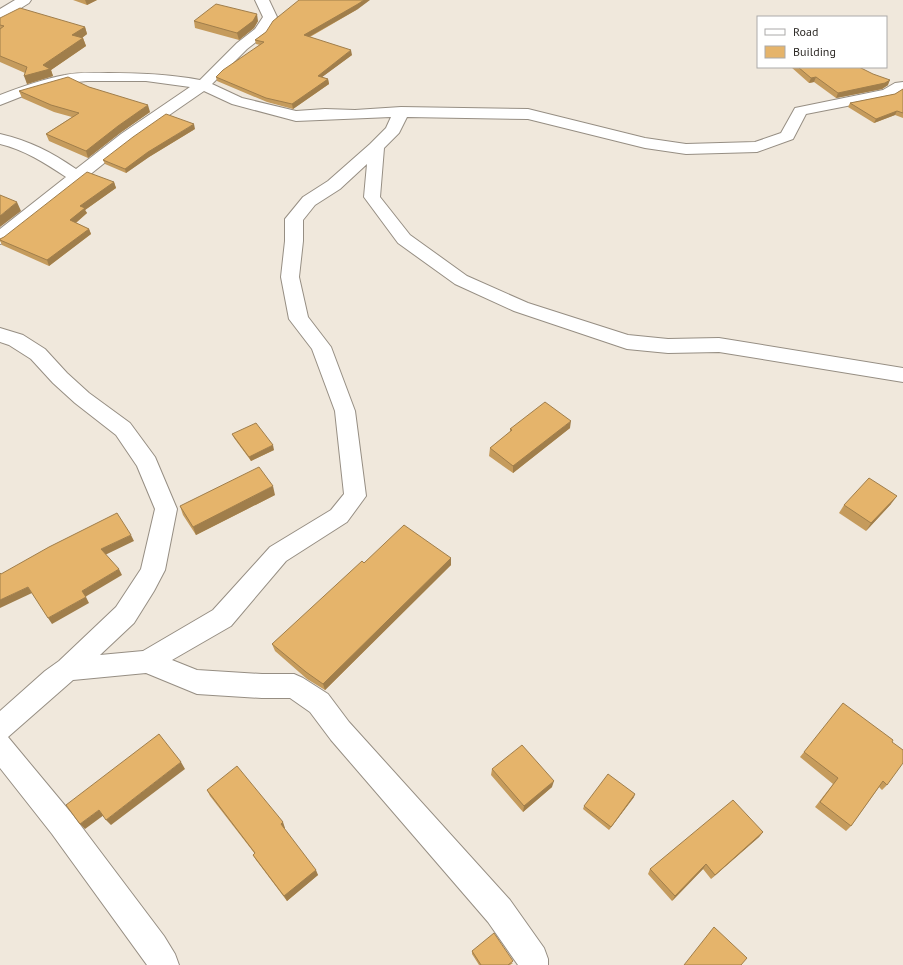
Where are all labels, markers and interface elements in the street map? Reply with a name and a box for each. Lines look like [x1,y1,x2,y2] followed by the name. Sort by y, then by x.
[757,16,887,68] legend
[793,24,818,39] text: Road
[793,44,836,59] text: Building

